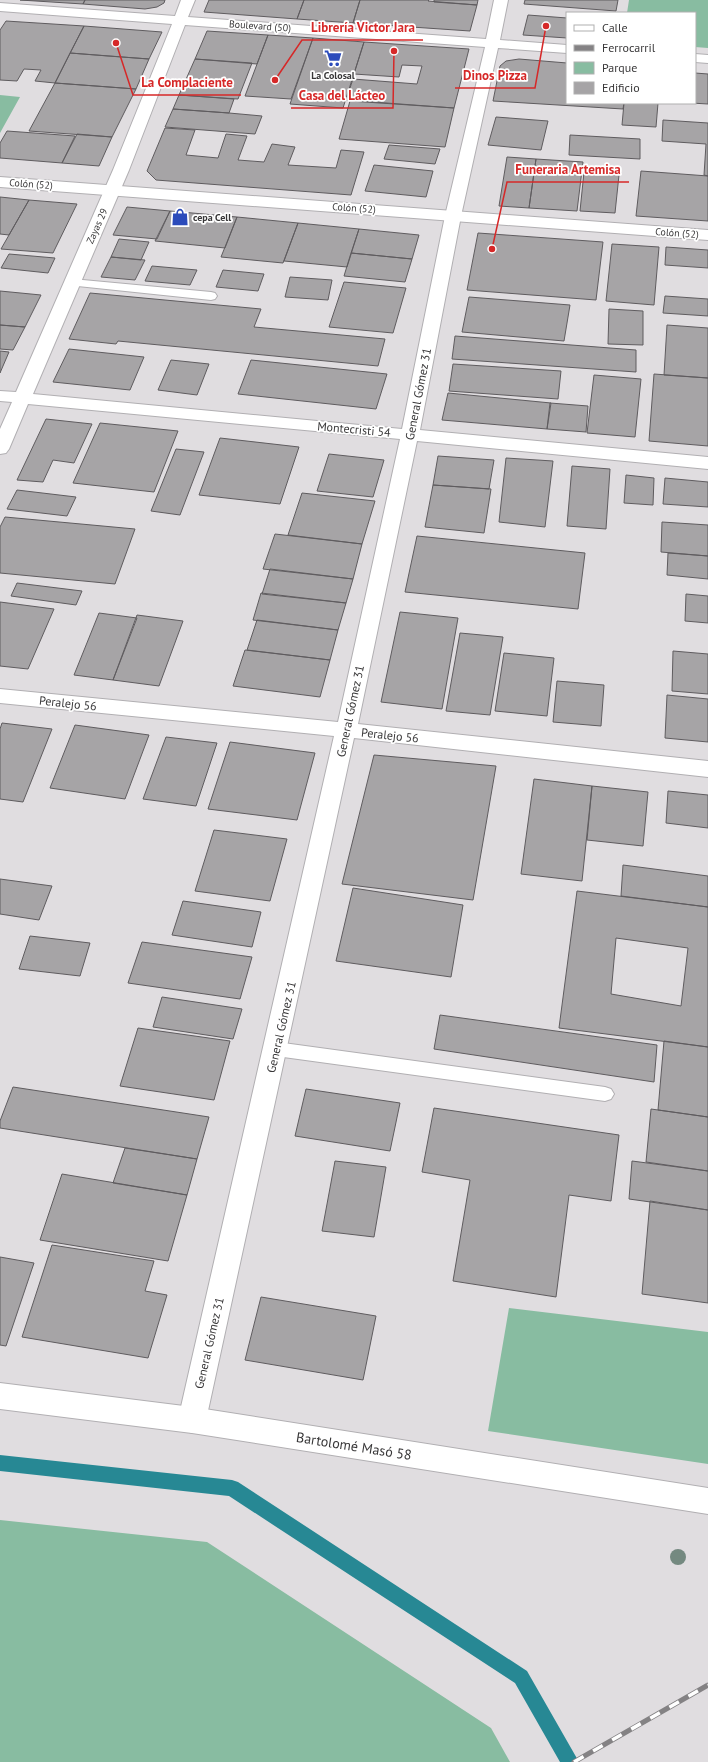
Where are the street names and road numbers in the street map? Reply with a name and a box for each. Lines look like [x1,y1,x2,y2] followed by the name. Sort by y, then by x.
[229,17,292,35] street label: Boulevard (50)
[9,176,53,192] street label: Colón (52)
[332,200,376,216] street label: Colón (52)
[83,206,111,246] street label: Zayas 29
[655,225,699,241] street label: Colón (52)
[402,347,434,441] street label: General Gómez 31
[317,418,392,440] street label: Montecristi 54
[333,664,367,758] street label: General Gómez 31
[38,693,98,713] street label: Peralejo 56
[360,725,420,745] street label: Peralejo 56
[263,980,299,1074] street label: General Gómez 31
[191,1296,227,1390] street label: General Gómez 31
[295,1428,413,1464] street label: Bartolomé Masó 58

